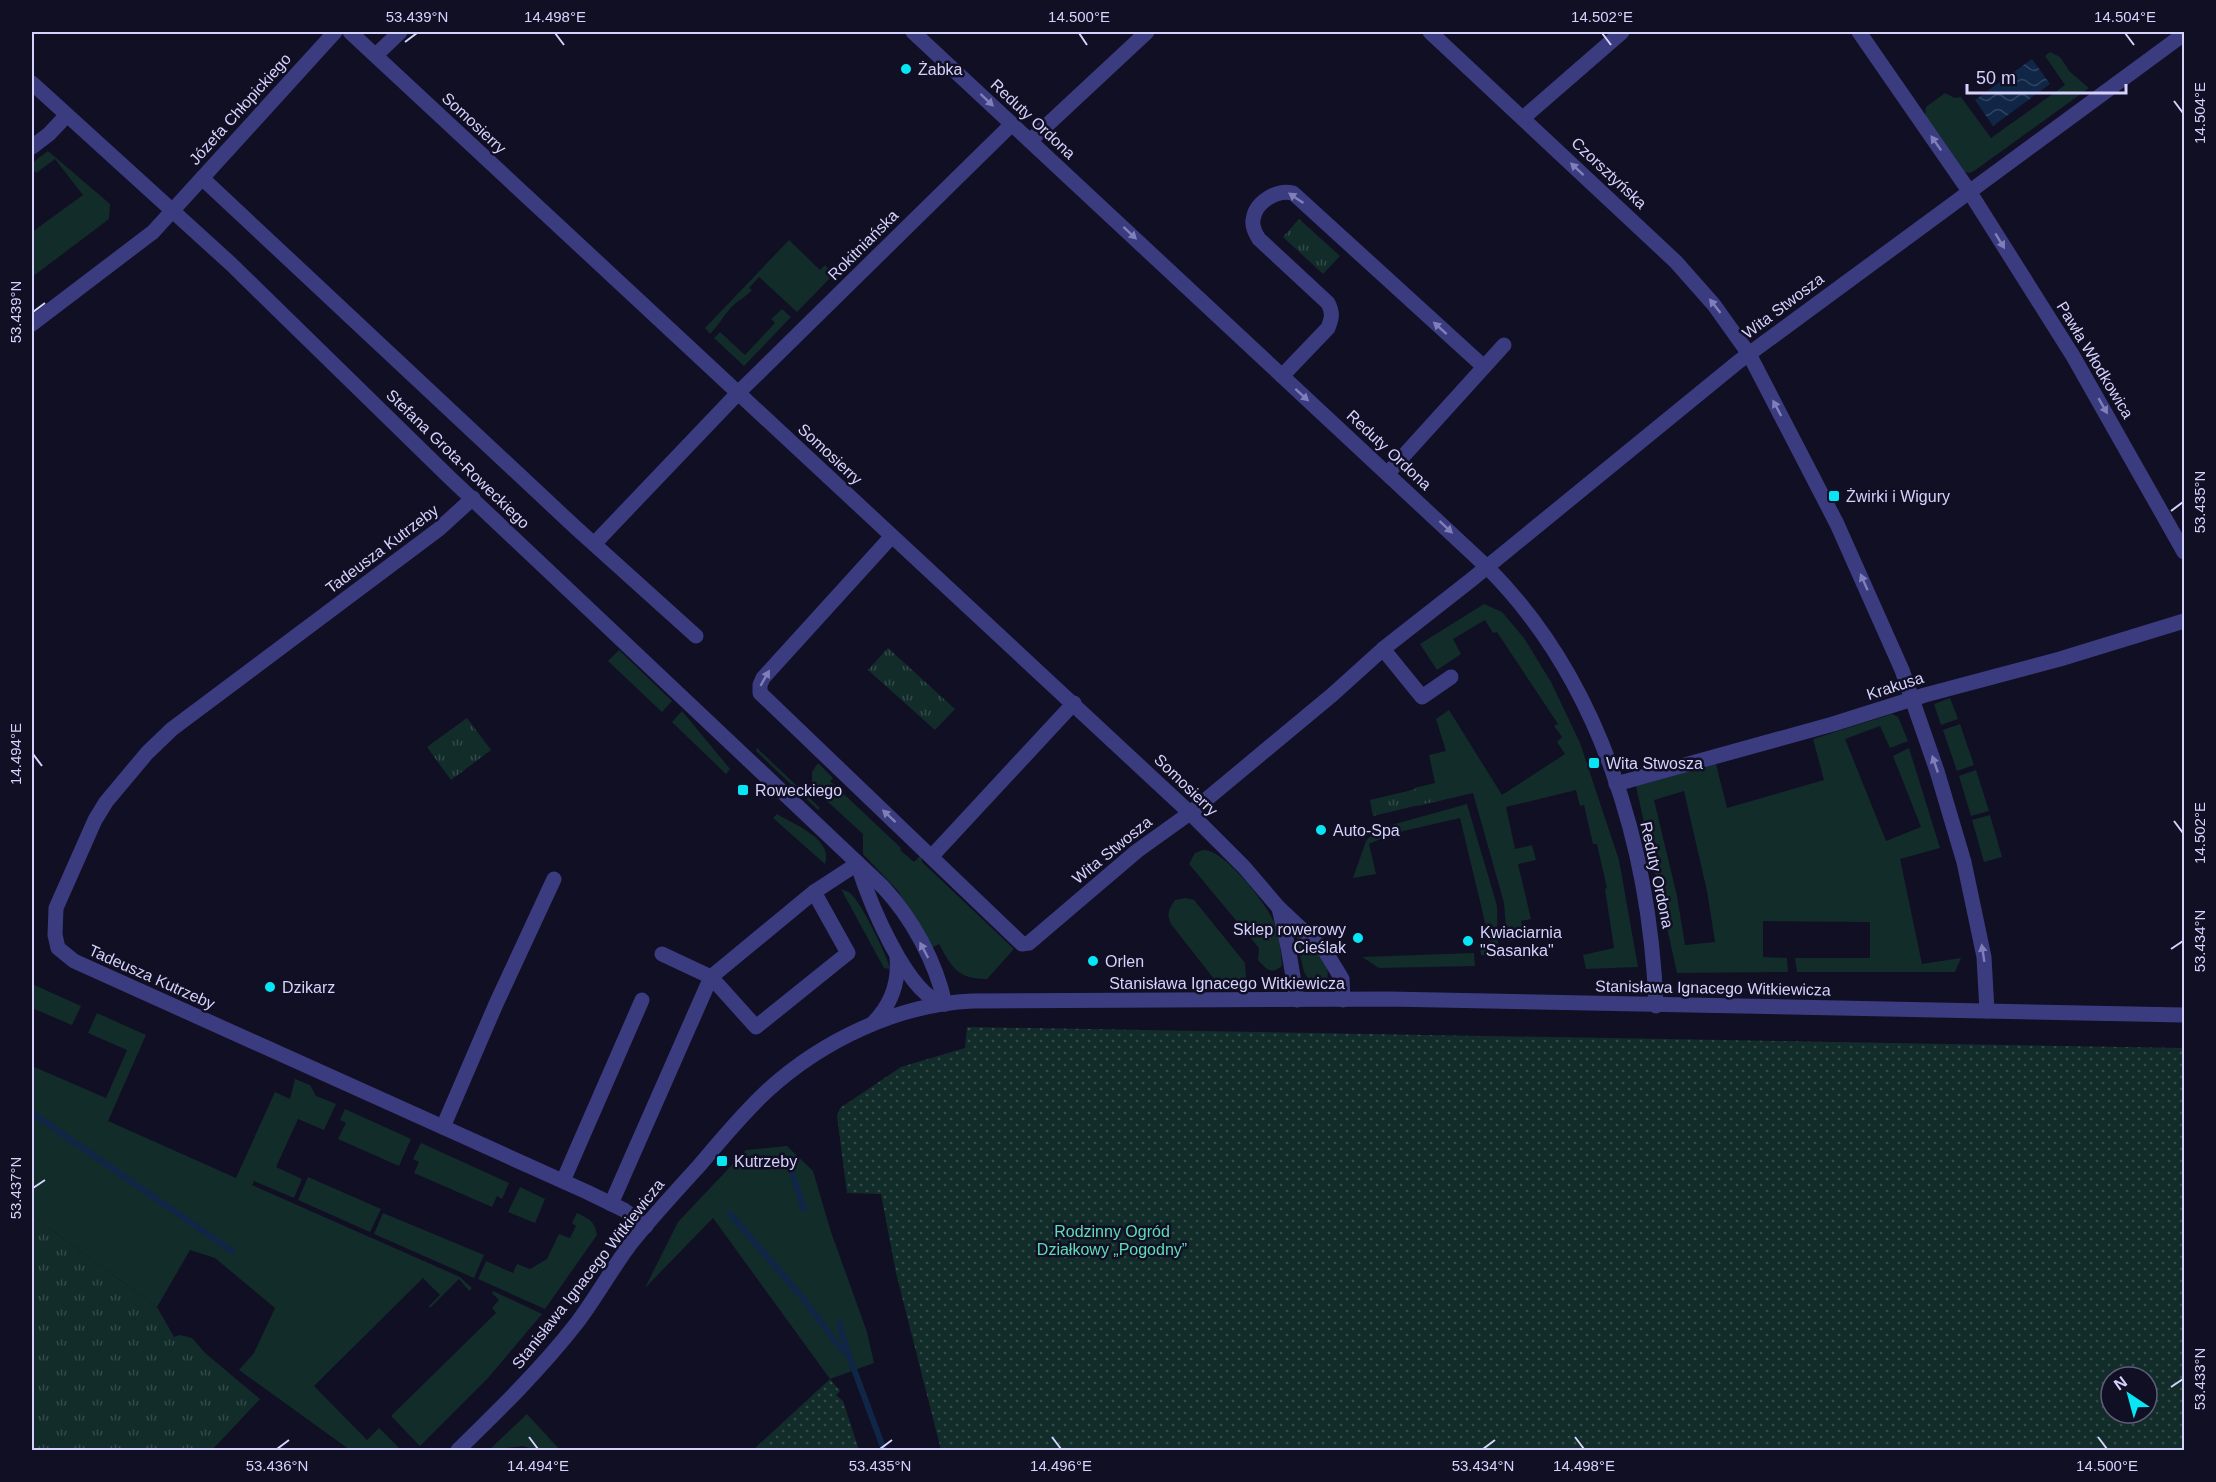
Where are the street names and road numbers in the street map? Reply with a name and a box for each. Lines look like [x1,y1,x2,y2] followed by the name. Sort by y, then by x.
[186,50,294,168] street label: Józefa Chłopickiego
[988,76,1079,162] street label: Reduty Ordona
[439,89,509,157] street label: Somosierry
[1568,134,1650,212] street label: Czorsztyńska
[825,207,901,283] street label: Rokitniańska
[1739,270,1827,342] street label: Wita Stwosza
[2053,298,2137,422] street label: Pawła Włodkowica
[383,386,533,532] street label: Stefana Grota-Roweckiego
[1344,407,1435,493] street label: Reduty Ordona
[795,420,865,488] street label: Somosierry
[323,501,441,597] street label: Tadeusza Kutrzeby
[1864,669,1926,703] street label: Krakusa
[1151,751,1221,819] street label: Somosierry
[1069,813,1155,887] street label: Wita Stwosza
[1637,820,1677,930] street label: Reduty Ordona
[86,942,218,1012] street label: Tadeusza Kutrzeby
[1109,975,1345,992] street label: Stanisława Ignacego Witkiewicza
[1595,977,1831,999] street label: Stanisława Ignacego Witkiewicza
[509,1176,667,1372] street label: Stanisława Ignacego Witkiewicza

